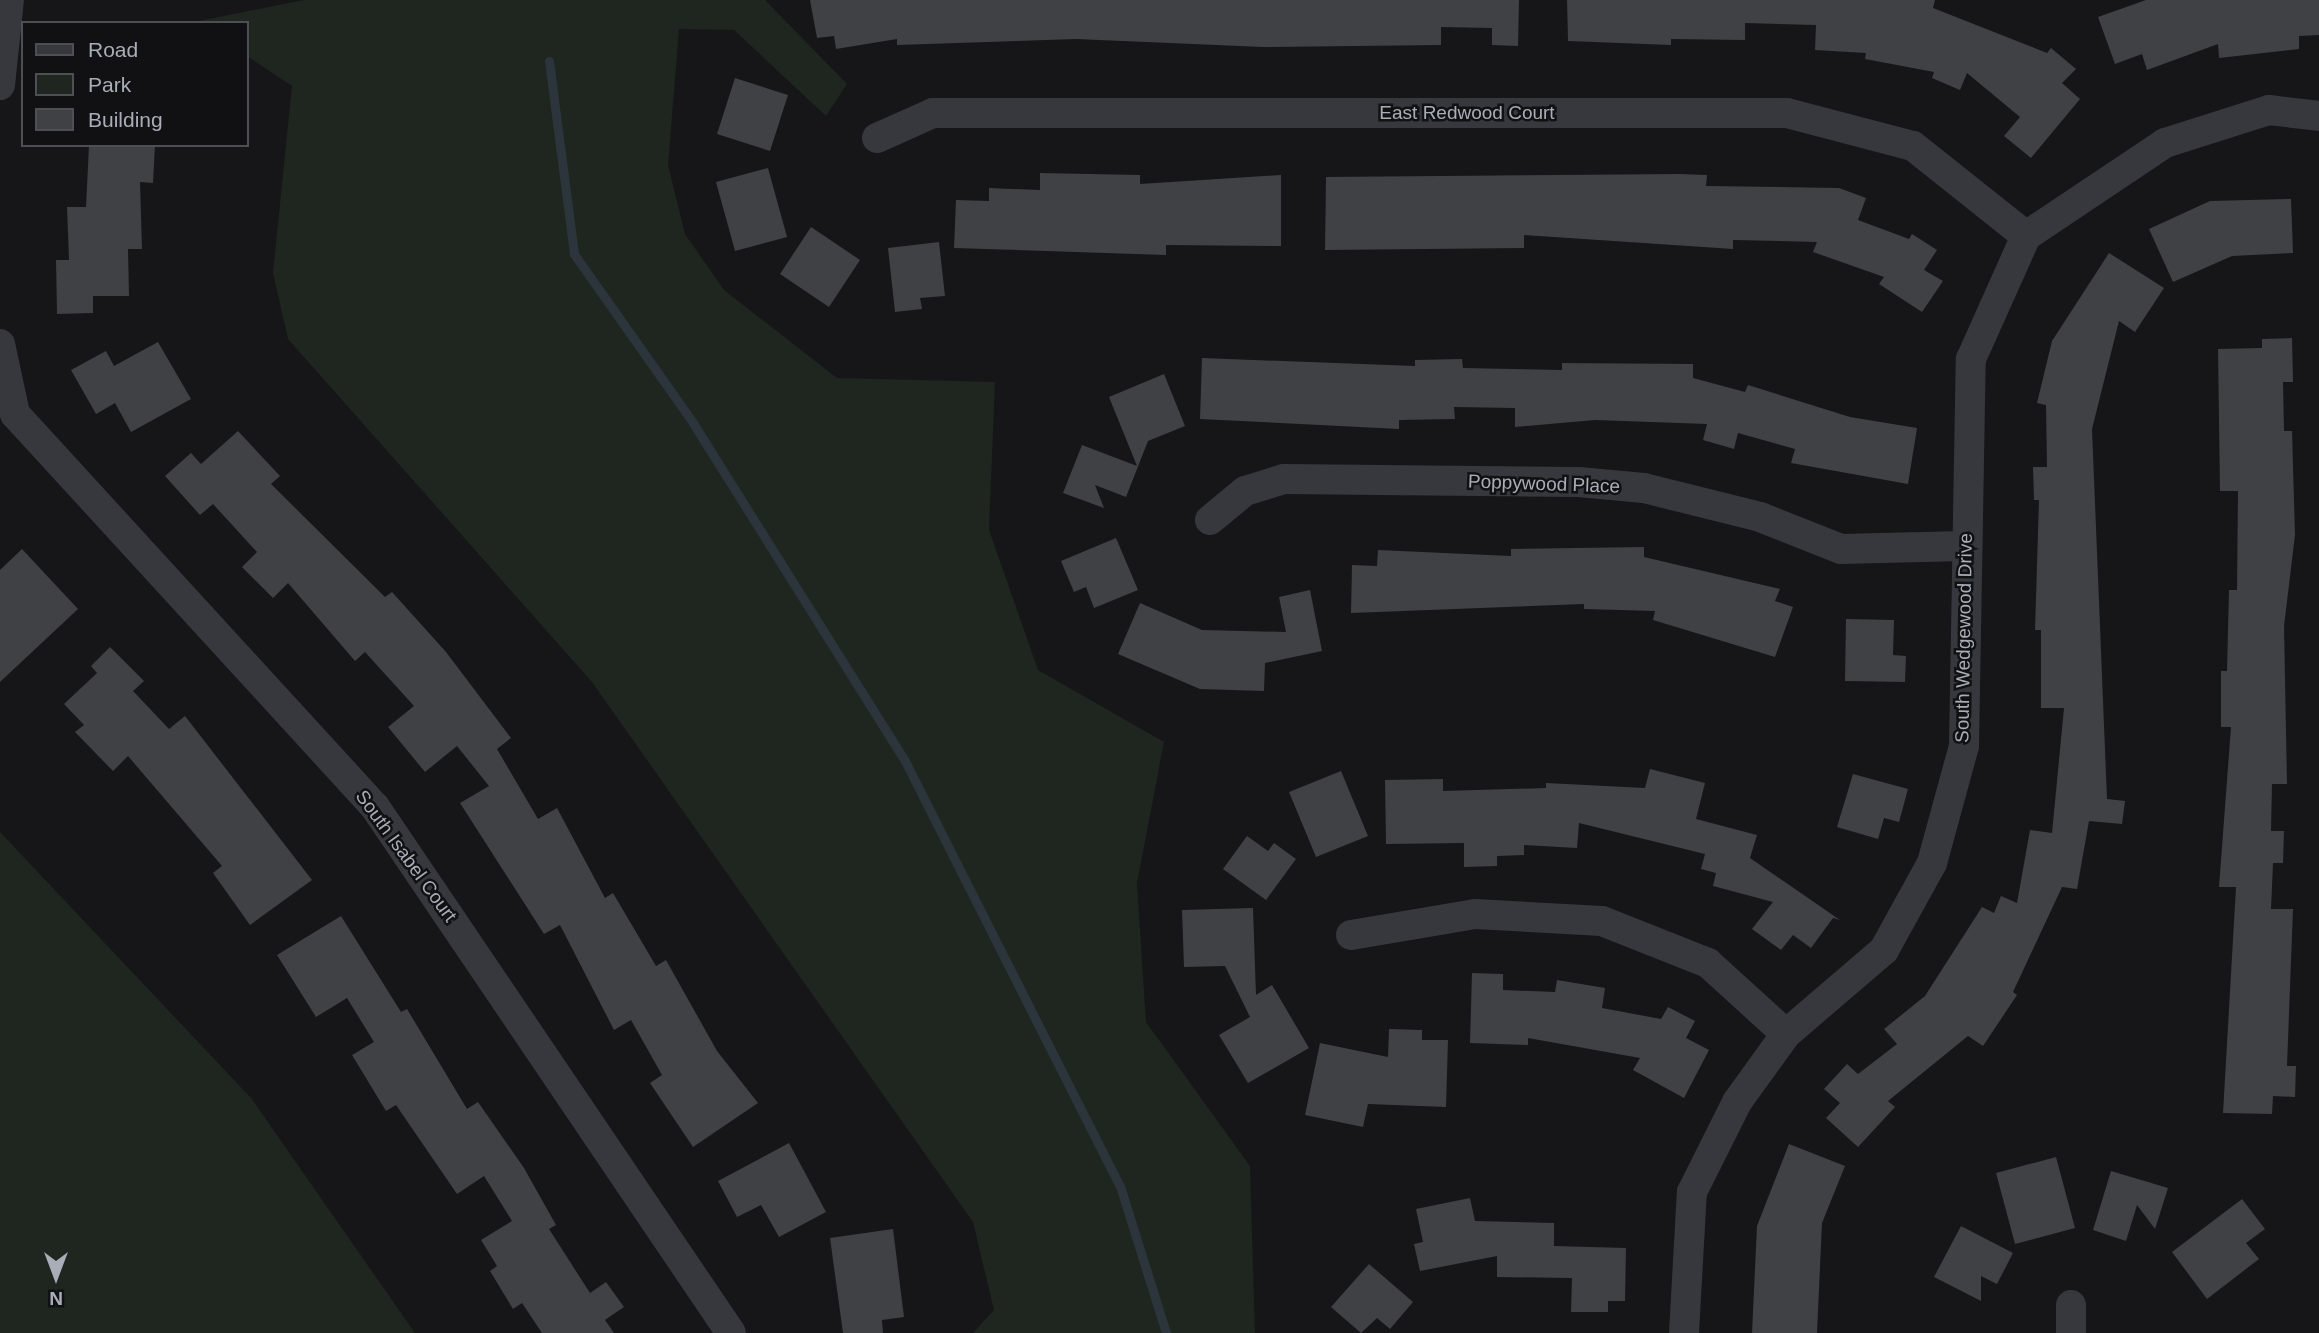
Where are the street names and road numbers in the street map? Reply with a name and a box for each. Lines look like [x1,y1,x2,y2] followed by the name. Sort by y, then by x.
[1379,102,1555,124] street label: East Redwood Court
[1468,470,1620,498] street label: Poppywood Place
[1951,533,1977,743] street label: South Wedgewood Drive
[351,786,461,926] street label: South Isabel Court

